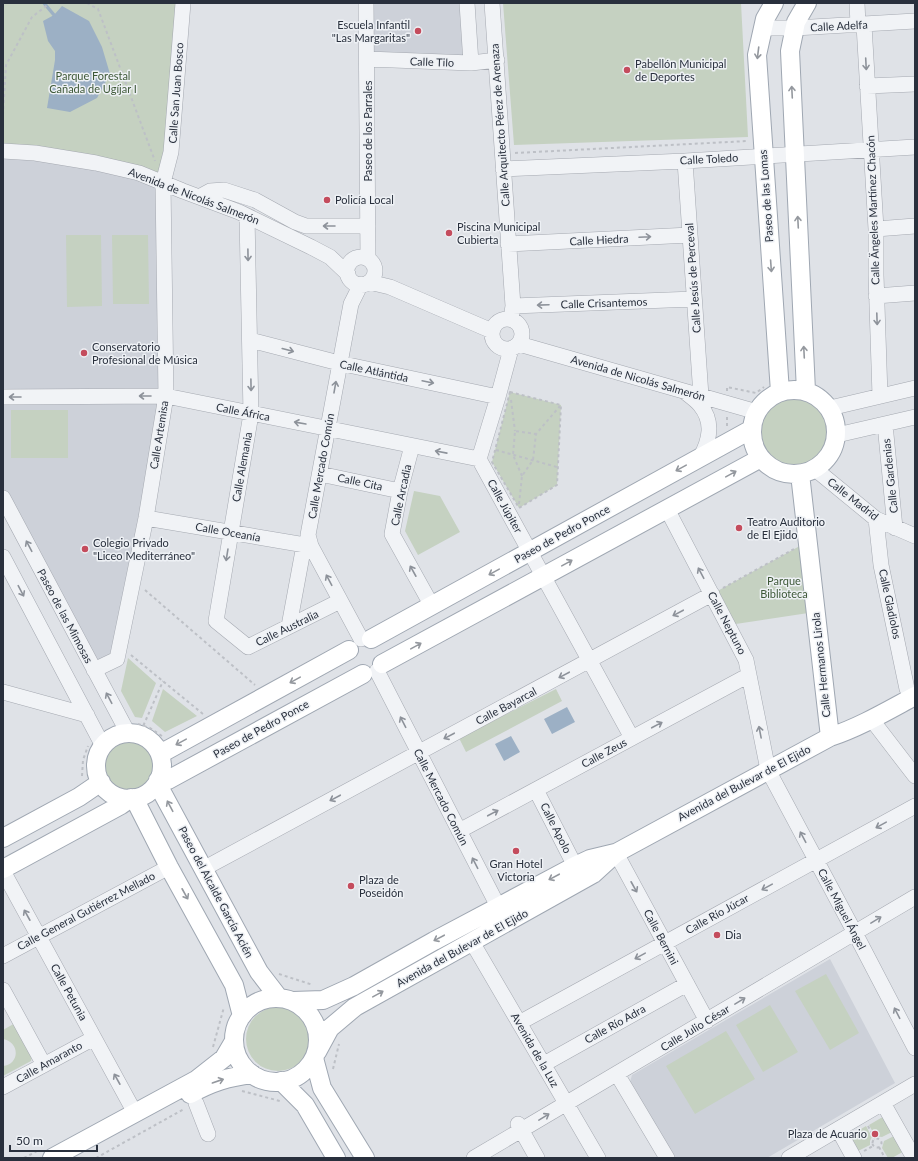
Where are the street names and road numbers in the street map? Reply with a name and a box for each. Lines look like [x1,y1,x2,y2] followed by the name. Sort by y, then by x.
[810,18,868,33] street label: Calle Adelfa
[165,42,186,144] street label: Calle San Juan Bosco
[487,43,512,207] street label: Calle Arquitecto Pérez de Arenaza
[410,54,454,69] street label: Calle Tilo
[361,80,374,182] street label: Paseo de los Parrales
[863,135,882,285] street label: Calle Ängeles Martínez Chacón
[756,149,775,243] street label: Paseo de las Lomas
[679,150,739,167] street label: Calle Toledo
[127,165,262,227] street label: Avenida de Nicolás Salmerón
[682,223,703,333] street label: Calle Jesús de Perceval
[569,231,629,248] street label: Calle Hiedra
[560,294,648,311] street label: Calle Crisantemos
[569,352,707,403] street label: Avenida de Nicolás Salmerón
[339,357,410,384] street label: Calle Atlántida
[147,400,170,470] street label: Calle Artemisa
[215,400,271,423] street label: Calle África
[305,412,336,520] street label: Calle Mercado Común
[229,431,254,503] street label: Calle Alemania
[879,438,900,514] street label: Calle Gardenias
[388,463,413,527] street label: Calle Arcadia
[336,470,384,493] street label: Calle Cita
[825,475,881,523] street label: Calle Madrid
[485,477,526,535] street label: Calle Júpiter
[512,502,612,565] street label: Paseo de Pedro Ponce
[194,519,262,544] street label: Calle Oceanía
[35,566,96,665] street label: Paseo de las Mimosas
[877,568,904,640] street label: Calle Gladiolos
[705,589,749,656] street label: Calle Neptuno
[253,607,320,648] street label: Calle Australia
[809,612,832,718] street label: Calle Hermanos Lirola
[473,684,538,727] street label: Calle Bayarcal
[211,697,311,760] street label: Paseo de Pedro Ponce
[579,735,629,770] street label: Calle Zeus
[675,742,812,823] street label: Avenida del Bulevar de El Ejido
[411,746,472,847] street label: Calle Mercado Común
[538,800,575,855] street label: Calle Apolo
[176,824,257,960] street label: Paseo del Alcalde García Acién
[816,866,869,951] street label: Calle Miguel Ángel
[15,869,157,952] street label: Calle General Gutiérrez Mellado
[683,891,751,936] street label: Calle Río Júcar
[394,906,530,989] street label: Avenida del Bulevar de El Ejido
[641,907,682,967] street label: Calle Bernini
[48,961,90,1022] street label: Calle Petunia
[582,1001,647,1046] street label: Calle Río Adra
[658,1002,732,1053] street label: Calle Julio César
[509,1010,562,1089] street label: Avenida de la Luz
[13,1038,84,1085] street label: Calle Amaranto

